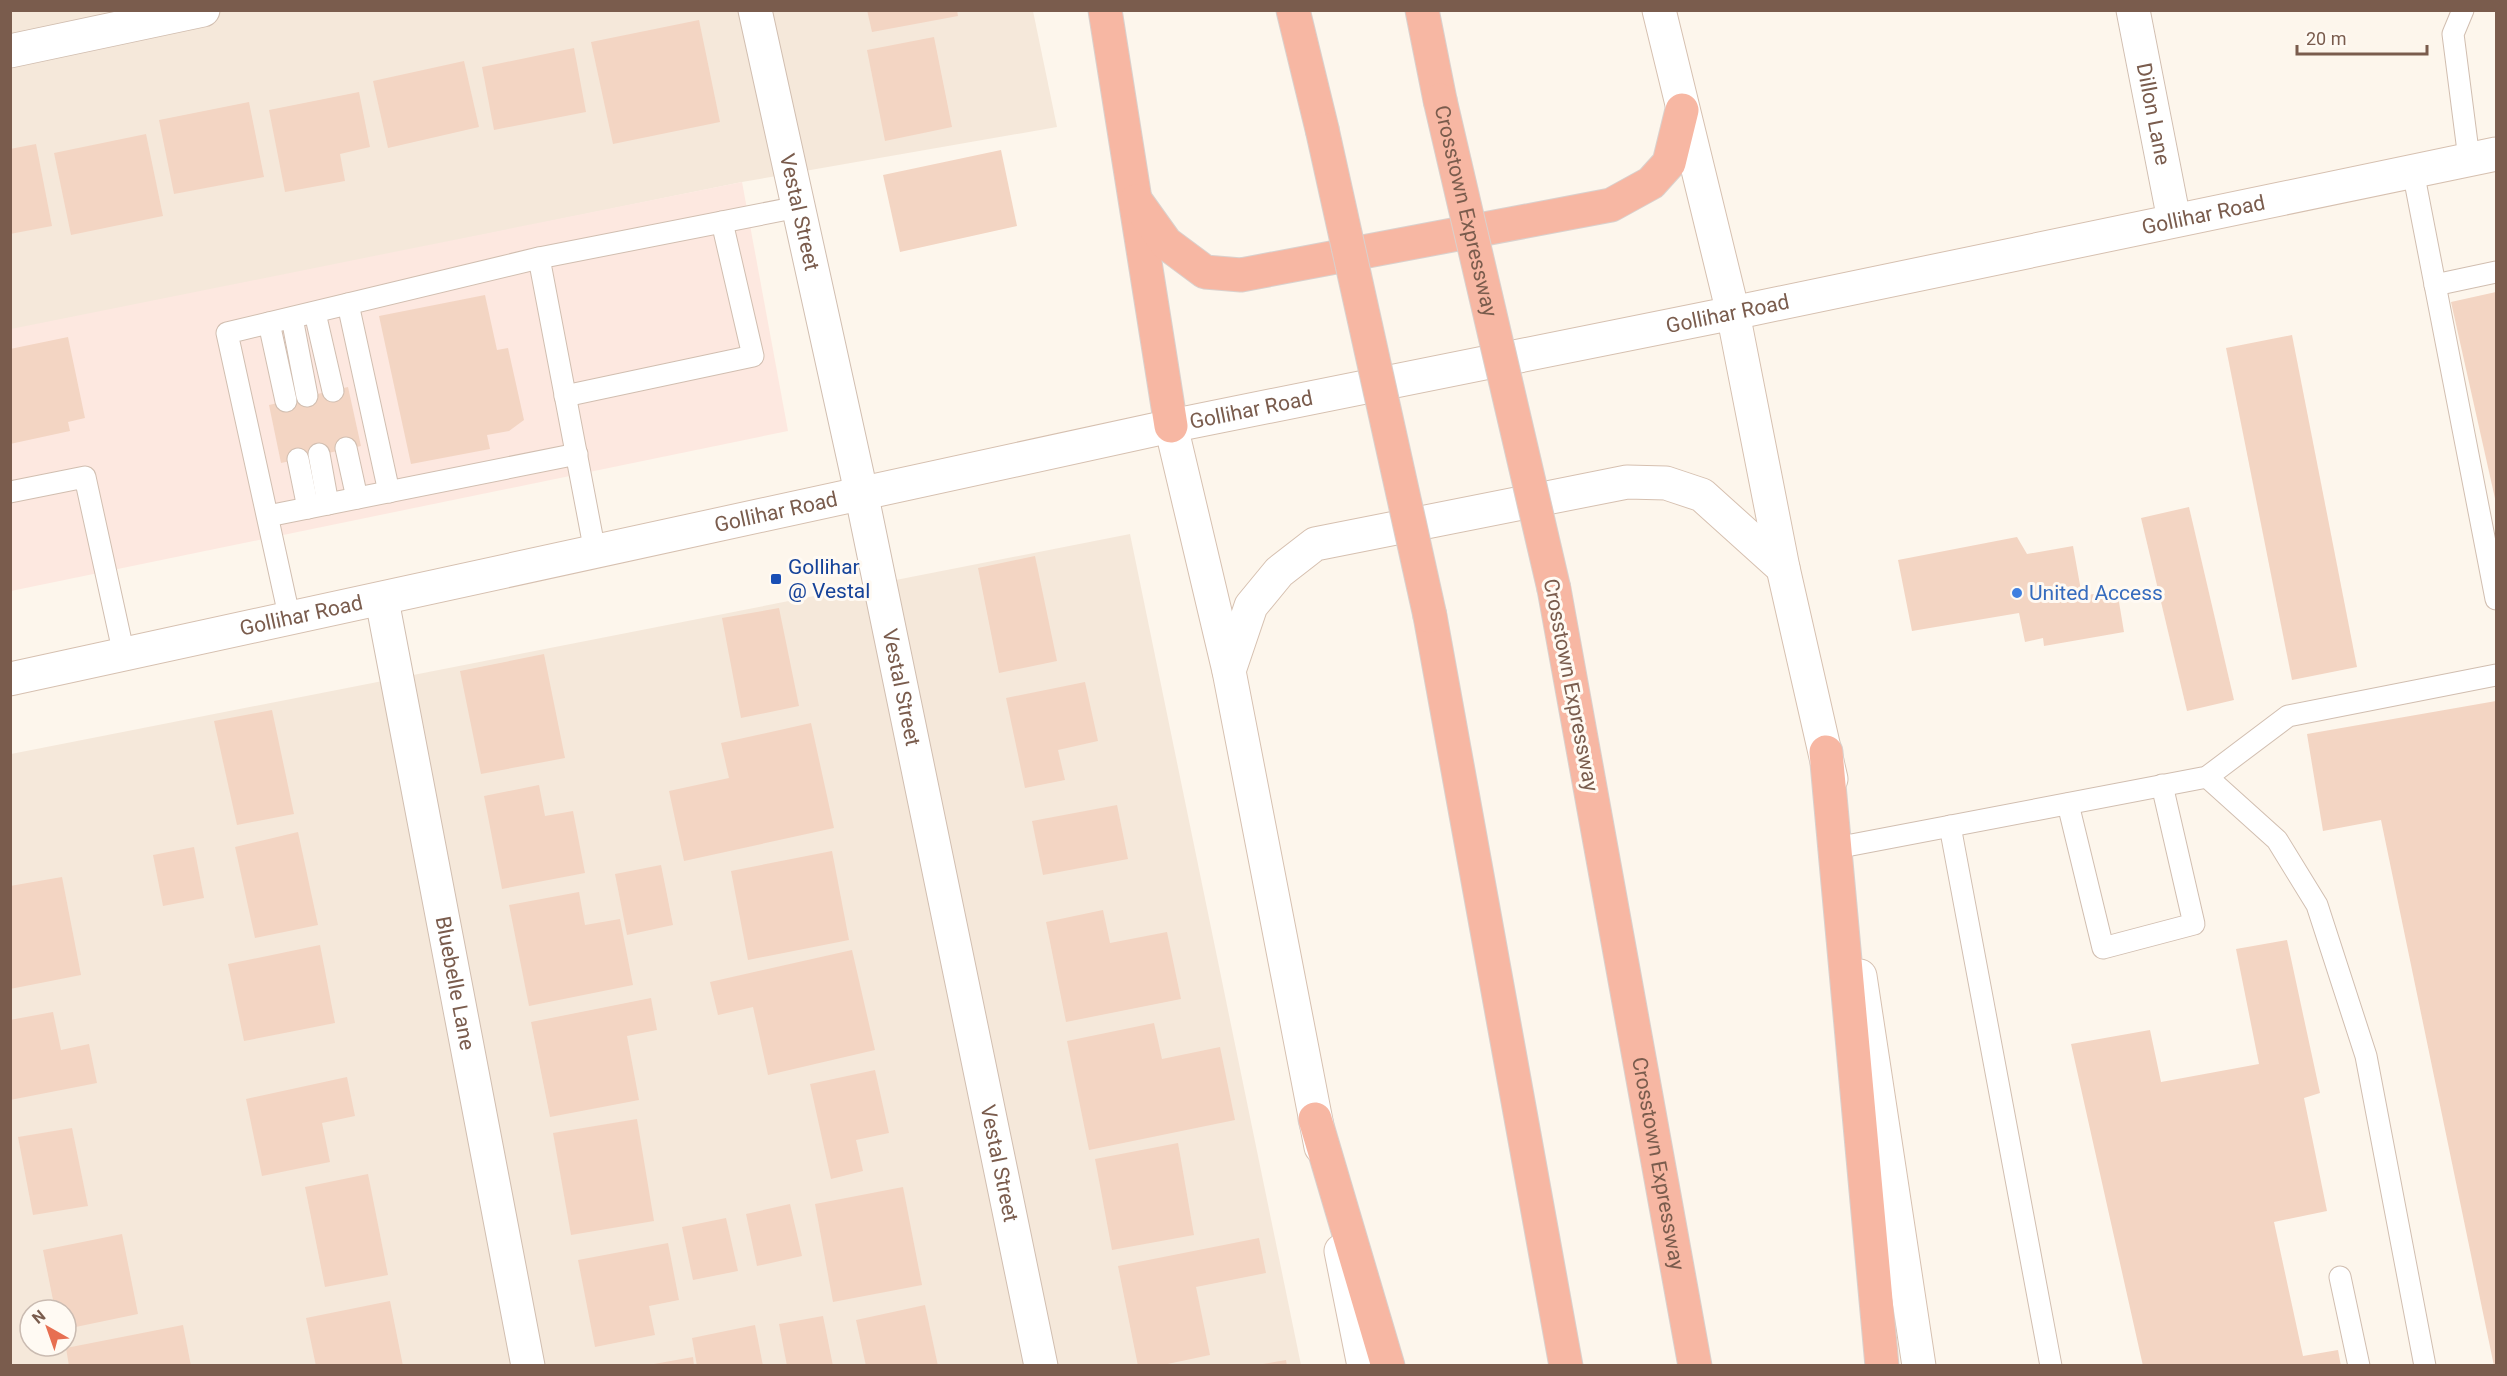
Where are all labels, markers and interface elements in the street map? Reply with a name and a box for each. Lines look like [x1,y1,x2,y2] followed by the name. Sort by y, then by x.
[2297,18,2428,56] scale bar
[2306,28,2346,49] text: 20 m
[2132,61,2175,167] street label: Dillon Lane
[1430,103,1502,319] street label: Crosstown Expressway
[775,151,824,273] street label: Vestal Street
[2140,190,2267,239] street label: Gollihar Road
[1664,290,1791,338] street label: Gollihar Road
[1187,386,1315,434] street label: Gollihar Road
[712,487,840,537] street label: Gollihar Road
[788,555,870,603] place label: Gollihar @ Vestal
[769,572,783,586] marker: Gollihar @ Vestal
[1539,577,1603,794] street label: Crosstown Expressway
[2029,581,2163,605] place label: United Access
[2010,586,2024,600] marker: United Access
[237,590,365,641] street label: Gollihar Road
[877,627,925,748] street label: Vestal Street
[431,914,480,1052] street label: Bluebelle Lane
[1627,1055,1689,1272] street label: Crosstown Expressway
[976,1103,1023,1224] street label: Vestal Street
[18,1298,78,1358] north arrow
[28,1306,49,1328] text: N

